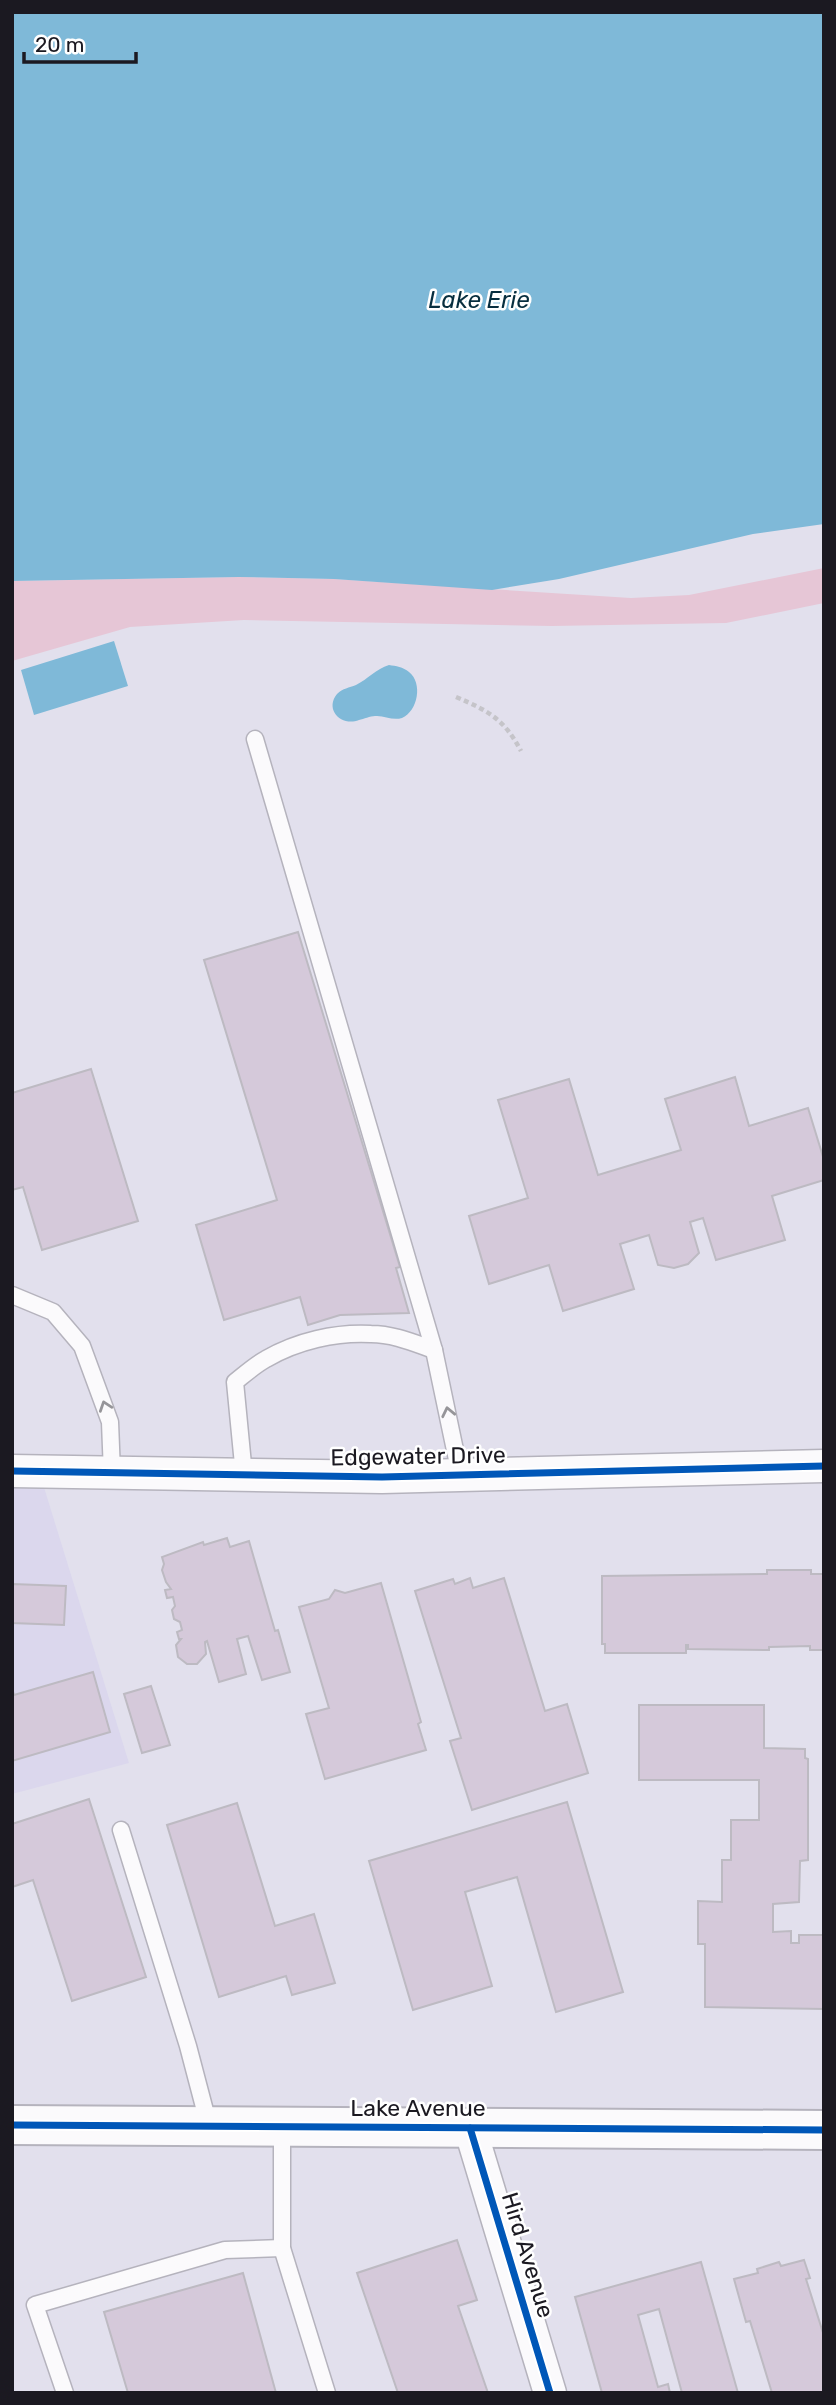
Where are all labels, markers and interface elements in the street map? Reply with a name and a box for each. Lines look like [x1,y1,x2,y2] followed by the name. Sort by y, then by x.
[24,21,136,65] scale bar
[35,32,84,57] text: 20 m
[428,286,530,314] water label: Lake Erie
[99,1400,113,1412] one-way arrow
[441,1406,456,1418] one-way arrow
[330,1440,506,1472] street label: Edgewater Drive
[350,2094,486,2122] street label: Lake Avenue
[496,2189,560,2321] street label: Hird Avenue

